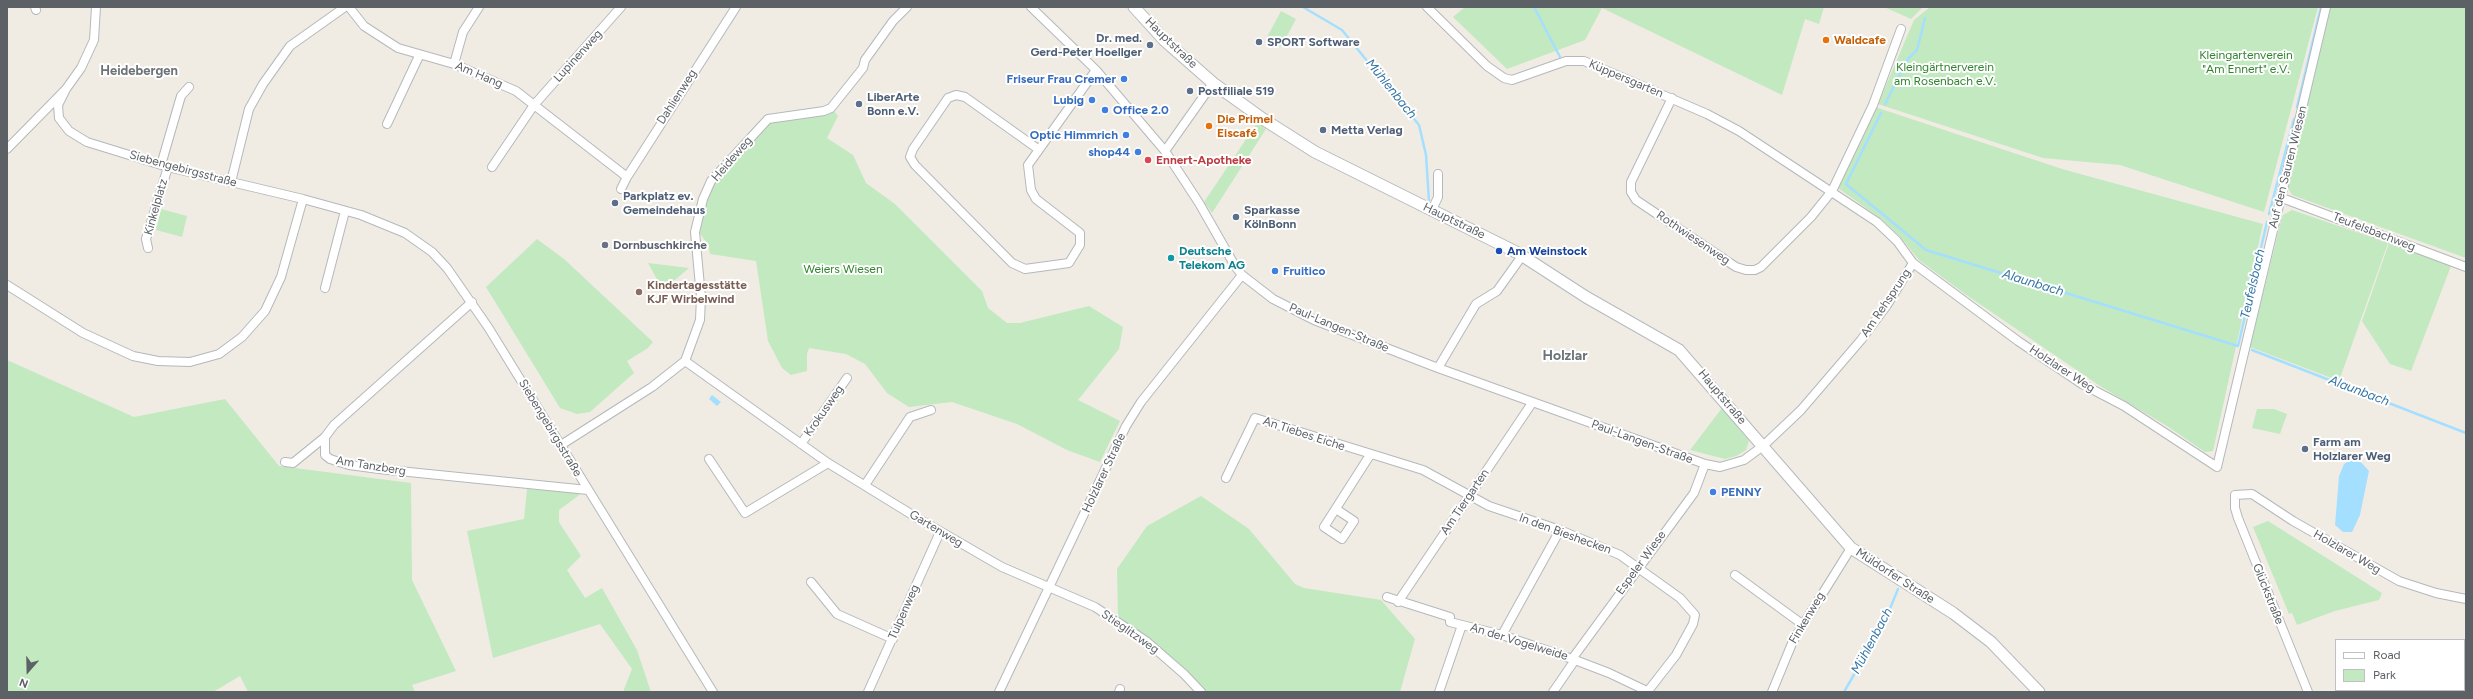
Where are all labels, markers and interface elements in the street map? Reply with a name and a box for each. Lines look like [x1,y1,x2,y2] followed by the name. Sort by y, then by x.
[1142,15,1200,71] street label: Hauptstraße
[551,27,605,85] street label: Lupinenweg
[1030,31,1142,59] place label: Dr. med. Gerd-Peter Hoellger
[1834,33,1886,47] place label: Waldcafe
[1267,35,1360,49] place label: SPORT Software
[1821,35,1831,45] marker: Waldcafe
[1254,37,1264,47] marker: SPORT Software
[1145,40,1155,50] marker: Dr. med. Gerd-Peter Hoellger
[2199,48,2293,76] park label: Kleingartenverein "Am Ennert" e.V.
[1362,56,1420,122] water label: Mühlenbach
[1587,57,1665,101] street label: Küppersgarten
[453,59,505,91] street label: Am Hang
[1894,60,1996,88] park label: Kleingärtnerverein am Rosenbach e.V.
[100,63,178,79] district label: Heidebergen
[654,67,700,127] street label: Dahlienweg
[1007,72,1116,86] place label: Friseur Frau Cremer
[1119,74,1129,84] marker: Friseur Frau Cremer
[1198,84,1274,98] place label: Postfiliale 519
[1185,86,1195,96] marker: Postfiliale 519
[867,90,919,118] place label: LiberArte Bonn e.V.
[1053,93,1084,107] place label: Lubig
[1087,95,1097,105] marker: Lubig
[854,99,864,109] marker: LiberArte Bonn e.V.
[1113,103,1169,117] place label: Office 2.0
[2266,104,2310,230] street label: Auf den Sauren Wiesen
[1100,105,1110,115] marker: Office 2.0
[1217,112,1273,140] place label: Die Primel Eiscafé
[1204,121,1214,131] marker: Die Primel Eiscafé
[1331,123,1403,137] place label: Metta Verlag
[1318,125,1328,135] marker: Metta Verlag
[1030,128,1118,142] place label: Optic Himmrich
[1121,130,1131,140] marker: Optic Himmrich
[709,134,755,184] street label: Heideweg
[1088,145,1130,159] place label: shop44
[1133,147,1143,157] marker: shop44
[128,148,238,190] street label: Siebengebirgsstraße
[1156,153,1251,167] place label: Ennert-Apotheke
[1143,155,1153,165] marker: Ennert-Apotheke
[141,177,171,237] street label: Kinkelplatz
[623,189,705,217] place label: Parkplatz ev. Gemeindehaus
[610,198,620,208] marker: Parkplatz ev. Gemeindehaus
[1421,200,1487,242] street label: Hauptstraße
[1244,203,1300,231] place label: Sparkasse KölnBonn
[1653,208,1733,268] street label: Rothwiesenweg
[2331,210,2417,254] street label: Teufelsbachweg
[1231,212,1241,222] marker: Sparkasse KölnBonn
[613,238,707,252] place label: Dornbuschkirche
[600,240,610,250] marker: Dornbuschkirche
[1179,244,1245,272] place label: Deutsche Telekom AG
[1507,244,1587,258] place label: Am Weinstock
[1494,246,1504,256] marker: Am Weinstock
[2237,248,2269,320] water label: Teufelsbach
[1166,253,1176,263] marker: Deutsche Telekom AG
[803,262,883,276] park label: Weiers Wiesen
[1283,264,1326,278] place label: Fruitico
[1270,266,1280,276] marker: Fruitico
[1858,266,1914,340] street label: Am Rehsprung
[2000,266,2066,300] water label: Alaunbach
[647,278,747,306] place label: Kindertagesstätte KJF Wirbelwind
[634,287,644,297] marker: Kindertagesstätte KJF Wirbelwind
[1287,300,1391,356] street label: Paul-Langen-Straße
[2026,342,2098,396] street label: Holzlarer Weg
[1543,348,1587,364] district label: Holzlar
[1695,367,1749,427] street label: Hauptstraße
[2327,372,2391,410] water label: Alaunbach
[515,377,585,479] street label: Siebengebirgsstraße
[801,383,847,439] street label: Krokusweg
[1261,414,1347,454] street label: An Tiebes Eiche
[1589,417,1695,467] street label: Paul-Langen-Straße
[1079,431,1129,515] street label: Holzlarer Straße
[2313,435,2391,463] place label: Farm am Holzlarer Weg
[2300,444,2310,454] marker: Farm am Holzlarer Weg
[335,453,407,479] street label: Am Tanzberg
[1438,466,1492,538] street label: Am Tiergarten
[1721,485,1762,499] place label: PENNY
[1708,487,1718,497] marker: PENNY
[907,507,965,551] street label: Gartenweg
[1517,511,1613,557] street label: In den Bieshecken
[2311,527,2383,577] street label: Holzlarer Weg
[1613,528,1669,598] street label: Espeler Wiese
[1853,545,1937,607] street label: Müldorfer Straße
[2249,561,2287,627] street label: Glückstraße
[886,582,922,642] street label: Tulpenweg
[1786,590,1828,646] street label: Finkenweg
[1848,605,1896,677] water label: Mühlenbach
[1098,607,1162,657] street label: Stieglitzweg
[1468,620,1570,664] street label: An der Vogelweide
[2335,639,2465,691] legend
[2373,648,2401,662] text: Road
[8,651,48,691] north arrow
[2373,668,2396,682] text: Park
[18,675,30,690] text: N

